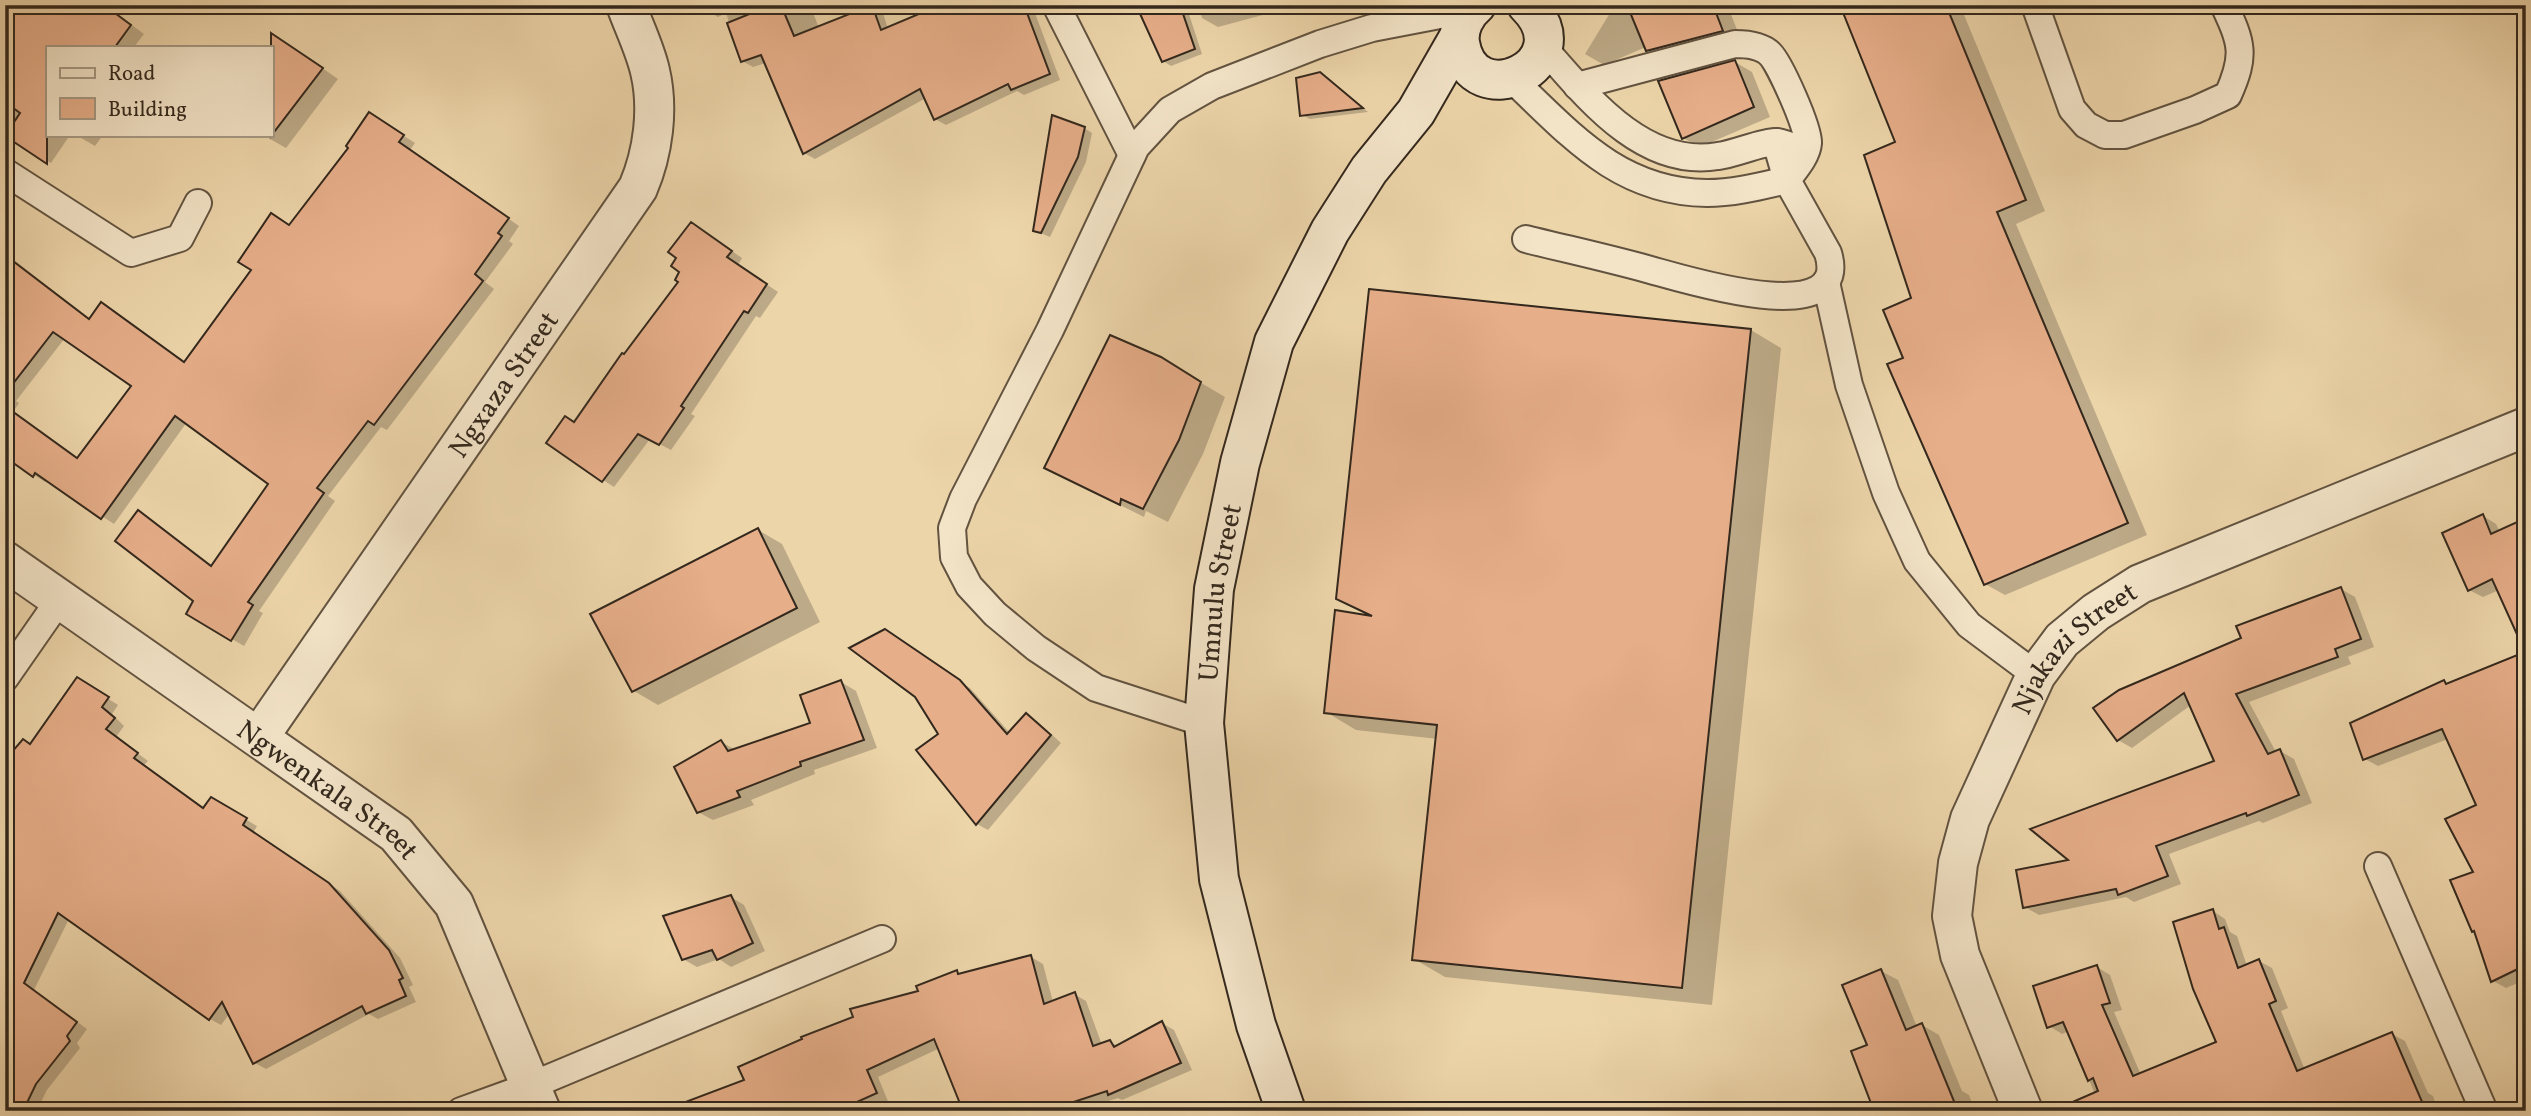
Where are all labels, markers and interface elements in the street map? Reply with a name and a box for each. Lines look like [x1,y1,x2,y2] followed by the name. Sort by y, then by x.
[46,46,273,136] legend
[108,60,155,89] text: Road
[108,96,187,125] text: Building
[440,304,569,467] street label: Ngxaza Street
[1190,500,1253,683] street label: Umnulu Street
[2003,574,2145,722] street label: Njakazi Street
[228,712,427,869] street label: Ngwenkala Street

